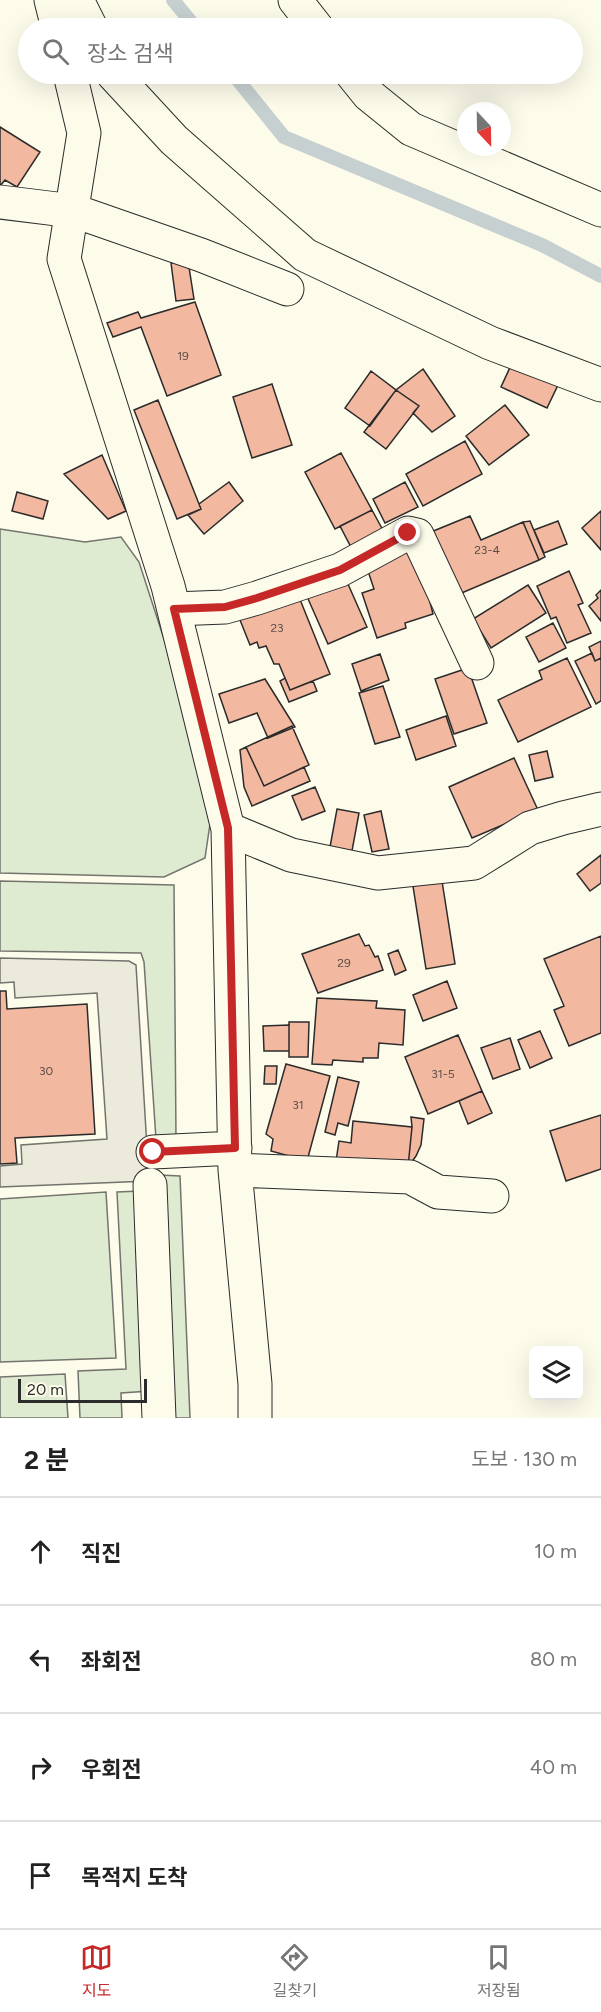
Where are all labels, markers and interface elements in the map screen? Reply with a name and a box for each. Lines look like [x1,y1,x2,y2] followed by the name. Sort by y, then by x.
[18,18,583,84] search box
[39,35,72,68] icon: search
[87,40,173,67] text: 장소 검색
[457,102,511,156] north arrow
[177,349,189,363] house number: 19
[394,519,420,545] route end
[474,543,500,557] house number: 23-4
[270,621,284,635] house number: 23
[337,956,351,970] house number: 29
[39,1064,53,1078] house number: 30
[431,1067,455,1081] house number: 31-5
[292,1098,304,1112] house number: 31
[139,1138,165,1164] route start
[529,1346,583,1400] map controls
[529,1346,583,1400] button: layers
[18,1376,147,1404] scale bar
[27,1380,64,1399] text: 20 m
[24,1444,69,1476] text: 2 분
[471,1447,577,1471] text: 도보 · 130 m
[24,1535,57,1568] icon: ahead
[534,1539,577,1563] text: 10 m
[81,1540,121,1567] text: 직진
[24,1643,57,1676] icon: left
[530,1647,577,1671] text: 80 m
[81,1648,142,1675] text: 좌회전
[24,1751,57,1784] icon: right
[530,1755,577,1779] text: 40 m
[81,1756,142,1783] text: 우회전
[24,1859,57,1892] icon: arrive
[81,1864,187,1891] text: 목적지 도착
[80,1941,113,2001] tab: 지도
[273,1941,317,2001] tab: 길찾기
[477,1941,521,2001] tab: 저장됨

